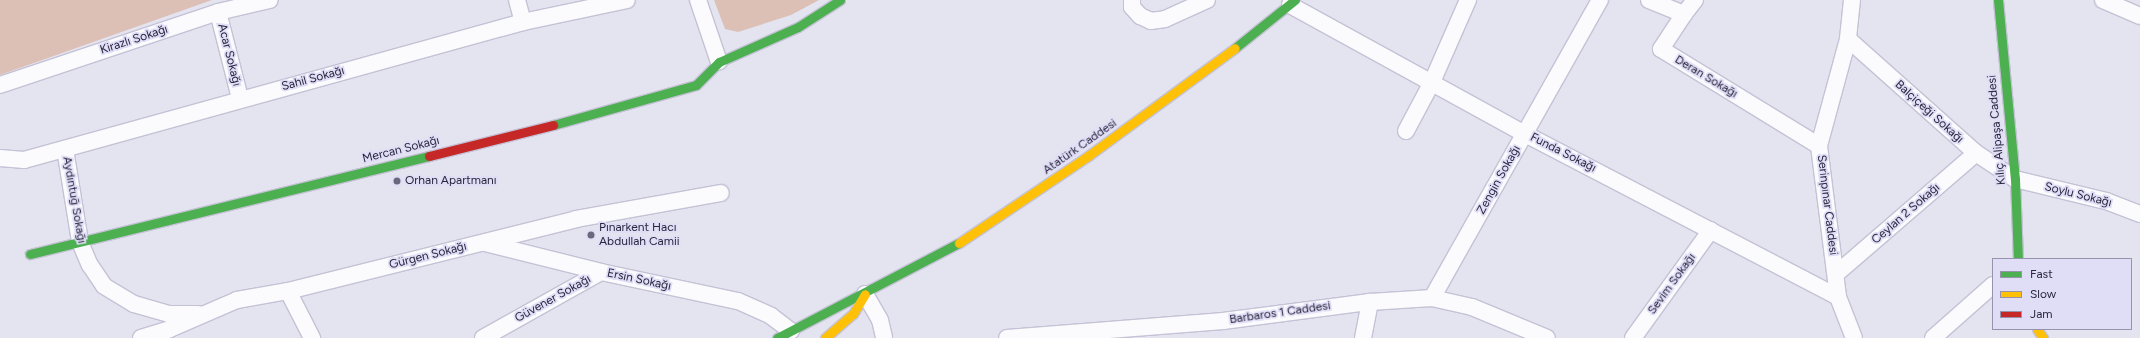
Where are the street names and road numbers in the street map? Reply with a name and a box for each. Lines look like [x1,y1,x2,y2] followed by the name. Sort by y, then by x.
[98,22,170,58] street label: Kirazlı Sokağı
[214,22,244,88] street label: Acar Sokağı
[1672,53,1740,101] street label: Deran Sokağı
[280,64,346,94] street label: Sahil Sokağı
[1985,74,2009,186] street label: Kılıç Alipaşa Caddesi
[1892,77,1966,147] street label: Balçiçeği Sokağı
[1040,116,1120,178] street label: Atatürk Caddesi
[1528,130,1598,176] street label: Funda Sokağı
[361,133,441,167] street label: Mercan Sokağı
[1474,143,1524,217] street label: Zengin Sokağı
[1814,154,1840,256] street label: Serinpınar Caddesi
[59,155,89,245] street label: Aydıntuğ Sokağı
[2043,180,2113,210] street label: Soylu Sokağı
[1869,181,1943,247] street label: Ceylan 2 Sokağı
[388,239,468,273] street label: Gürgen Sokağı
[1645,251,1699,317] street label: Sevim Sokağı
[606,266,672,294] street label: Ersin Sokağı
[512,272,594,326] street label: Güvener Sokağı
[1229,299,1331,327] street label: Barbaros 1 Caddesi

